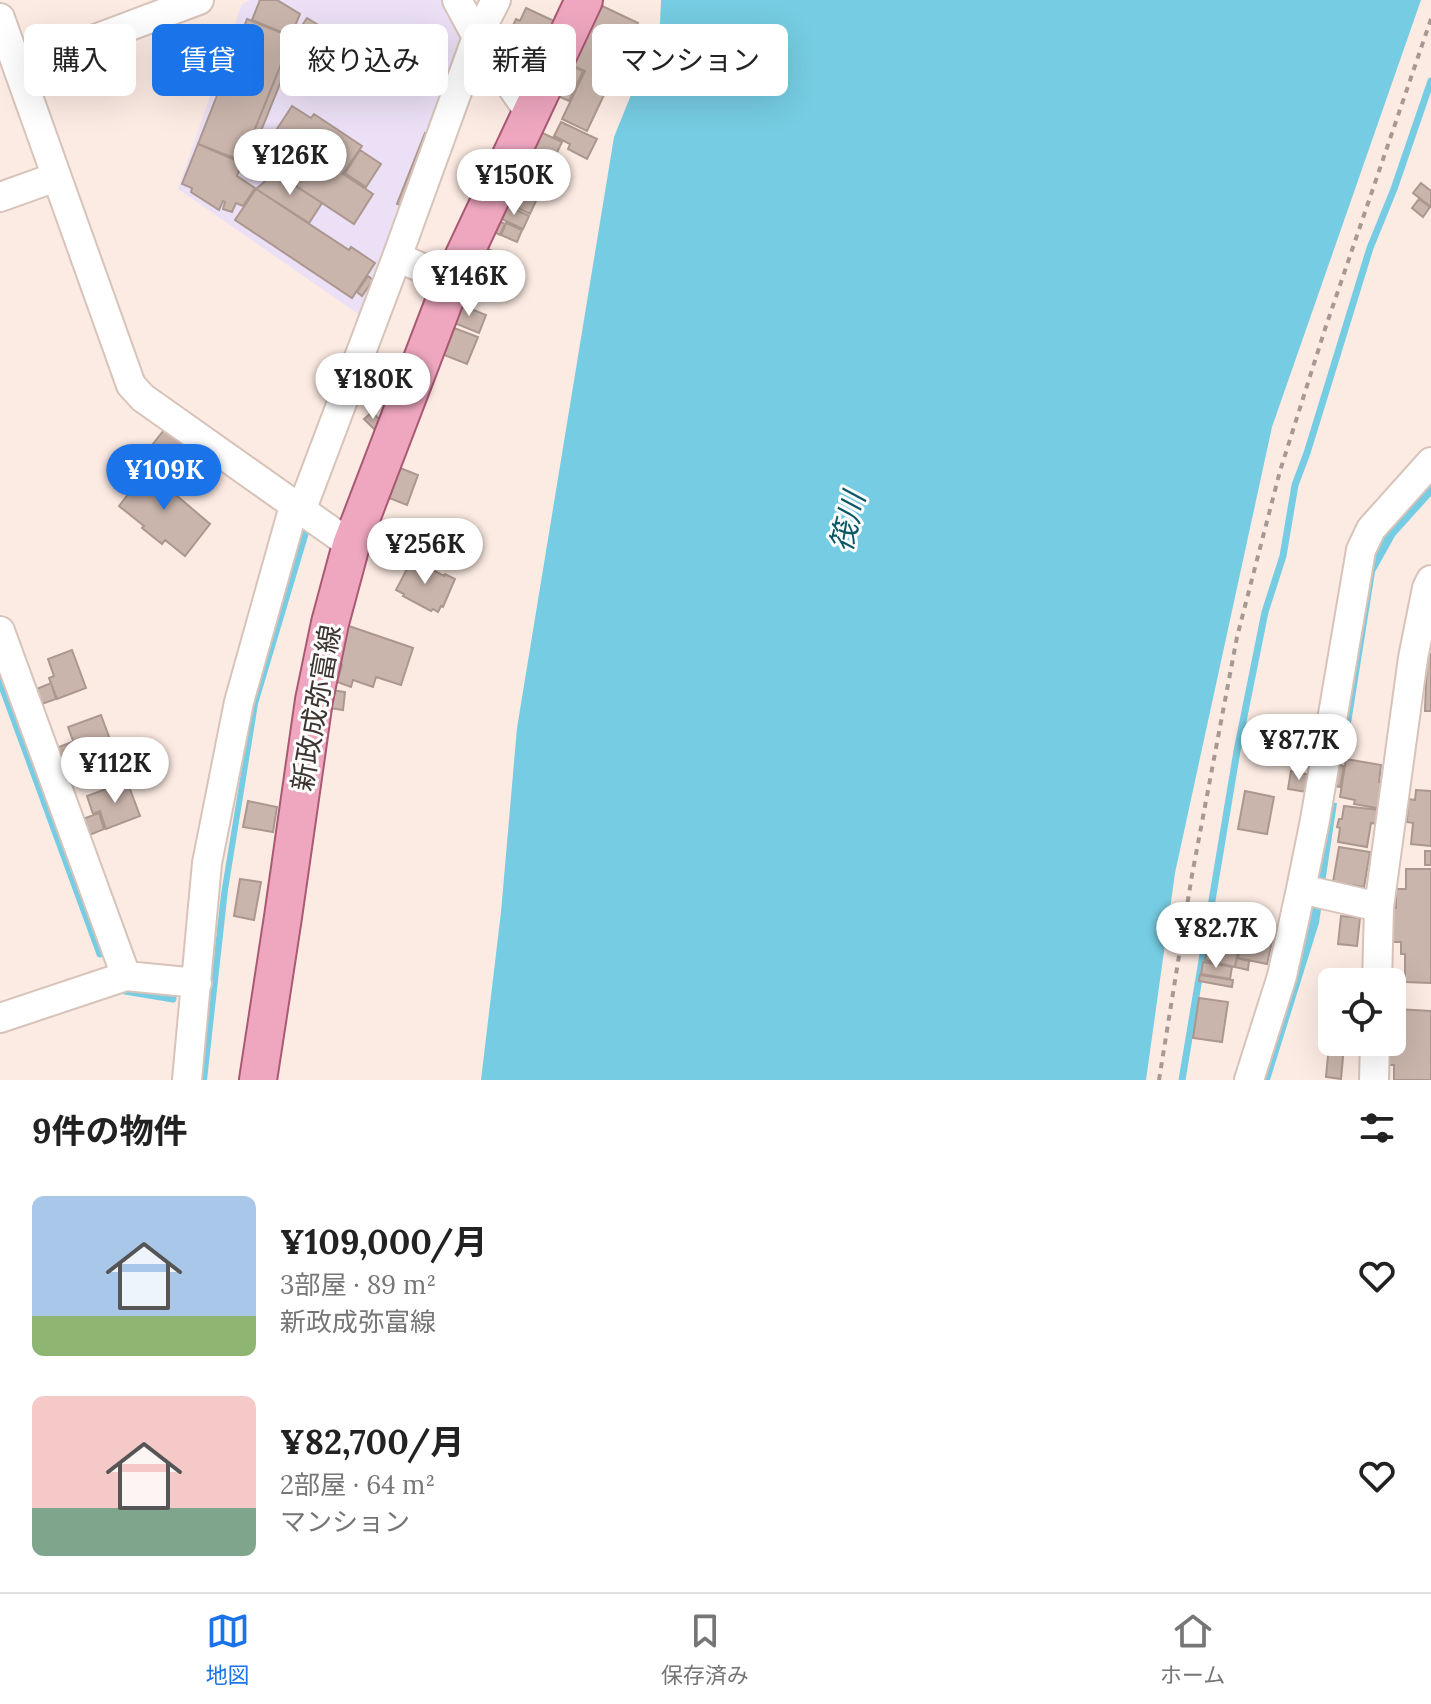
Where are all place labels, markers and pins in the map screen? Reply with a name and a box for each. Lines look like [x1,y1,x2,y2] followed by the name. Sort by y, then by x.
[234,129,346,197] pin: ¥126K
[458,149,570,217] pin: ¥150K
[413,250,525,318] pin: ¥146K
[317,353,429,421] pin: ¥180K
[108,444,220,512] pin: ¥109K
[369,518,481,586] pin: ¥256K
[1234,714,1364,782] pin: ¥87.7K
[59,737,171,805] pin: ¥112K
[1151,902,1281,970] pin: ¥82.7K

